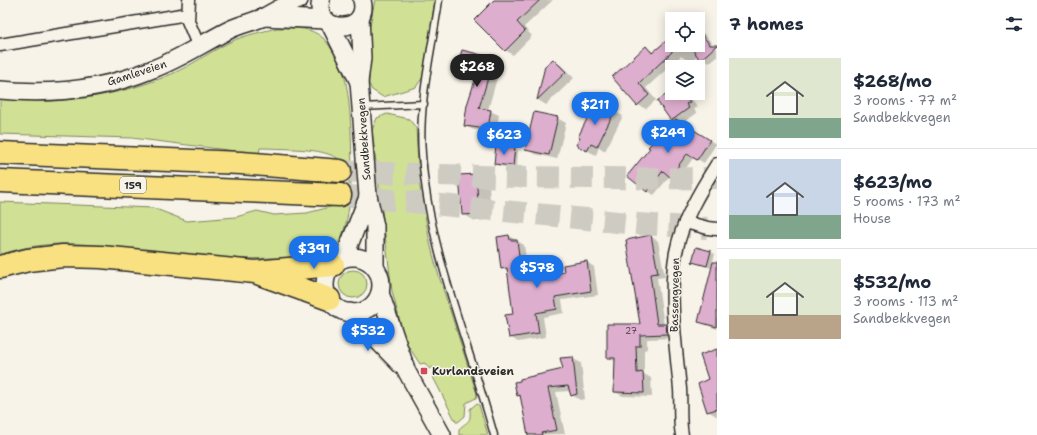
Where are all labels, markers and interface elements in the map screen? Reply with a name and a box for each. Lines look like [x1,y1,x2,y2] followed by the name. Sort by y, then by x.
[665,12,705,100] map controls
[665,12,705,52] button: locate
[729,13,804,35] text: 7 homes
[1003,13,1025,35] icon: filters
[453,54,501,88] pin: $268
[105,56,169,90] street label: Gamleveien
[459,58,495,75] text: $268
[665,60,705,100] button: layers
[853,70,932,92] text: $268/mo
[761,74,809,122] icon: home
[571,92,619,126] pin: $211
[853,92,957,109] text: 3 rooms · 77 m²
[581,96,609,113] text: $211
[354,97,374,181] street label: Sandbekkvegen
[853,109,951,126] text: Sandbekkvegen
[644,120,692,154] pin: $249
[480,122,528,156] pin: $623
[650,124,686,141] text: $249
[486,126,522,143] text: $623
[853,171,932,193] text: $623/mo
[761,175,809,223] icon: home
[120,177,146,193] road number: 159
[853,193,960,210] text: 5 rooms · 173 m²
[853,210,891,227] text: House
[290,236,338,270] pin: $391
[298,240,330,257] text: $391
[513,255,561,289] pin: $578
[667,257,683,332] street label: Bassengvegen
[520,259,554,276] text: $578
[853,271,931,293] text: $532/mo
[761,275,809,323] icon: home
[853,293,958,310] text: 3 rooms · 113 m²
[853,310,951,327] text: Sandbekkvegen
[344,318,392,352] pin: $532
[351,322,385,339] text: $532
[625,325,637,337] house number: 27
[432,364,515,379] place label: Kurlandsveien
[419,366,429,376] marker: Kurlandsveien

